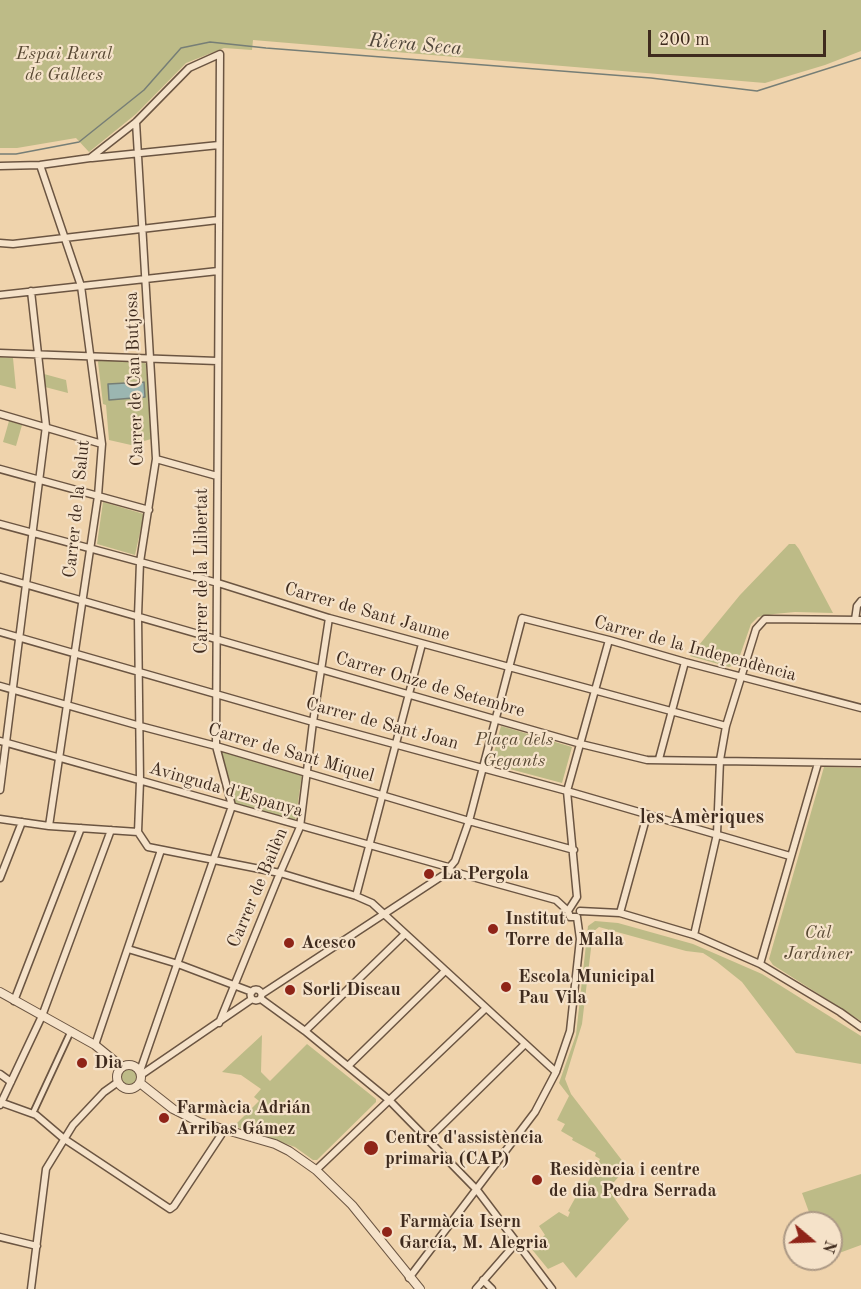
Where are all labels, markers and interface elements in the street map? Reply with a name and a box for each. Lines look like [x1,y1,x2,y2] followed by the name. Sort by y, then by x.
[651,18,830,56] scale bar
[367,29,463,61] water label: Riera Seca
[659,31,710,49] text: 200 m
[16,43,112,86] park label: Espai Rural de Gallecs
[121,291,149,467] street label: Carrer de Can Butjosa
[59,439,95,579] street label: Carrer de la Salut
[191,488,213,654] street label: Carrer de la Llibertat
[282,578,452,646] street label: Carrer de Sant Jaume
[591,612,799,686] street label: Carrer de la Independència
[333,648,527,722] street label: Carrer Onze de Setembre
[303,693,461,755] street label: Carrer de Sant Joan
[205,719,377,787] street label: Carrer de Sant Miquel
[475,729,553,771] park label: Plaça dels Gegants
[147,758,305,822] street label: Avinguda d'Espanya
[640,806,764,830] district label: les Amèriques
[223,825,293,951] street label: Carrer de Bailèn
[441,863,529,885] place label: La Pergola
[422,867,436,881] marker: La Pergola
[505,908,624,950] place label: Institut Torre de Malla
[486,922,500,936] marker: Institut Torre de Malla
[784,922,852,964] park label: Càl Jardiner
[301,932,356,954] place label: Acesco
[282,936,296,950] marker: Acesco
[518,966,655,1008] place label: Escola Municipal Pau Vila
[302,979,401,1001] place label: Sorli Discau
[499,980,513,994] marker: Escola Municipal Pau Vila
[283,983,297,997] marker: Sorli Discau
[94,1052,123,1074] place label: Dia
[75,1056,89,1070] marker: Dia
[176,1097,311,1140] place label: Farmàcia Adrián Arribas Gámez
[157,1111,171,1125] marker: Farmàcia Adrián Arribas Gámez
[385,1127,543,1170] place label: Centre d'assistència primaria (CAP)
[362,1139,380,1157] marker: Centre d'assistència primaria (CAP)
[549,1159,717,1202] place label: Residència i centre de dia Pedra Serrada
[530,1173,544,1187] marker: Residència i centre de dia Pedra Serrada
[399,1211,548,1254] place label: Farmàcia Isern García, M. Alegria
[783,1211,843,1271] north arrow
[380,1225,394,1239] marker: Farmàcia Isern García, M. Alegria
[819,1238,838,1255] text: N

